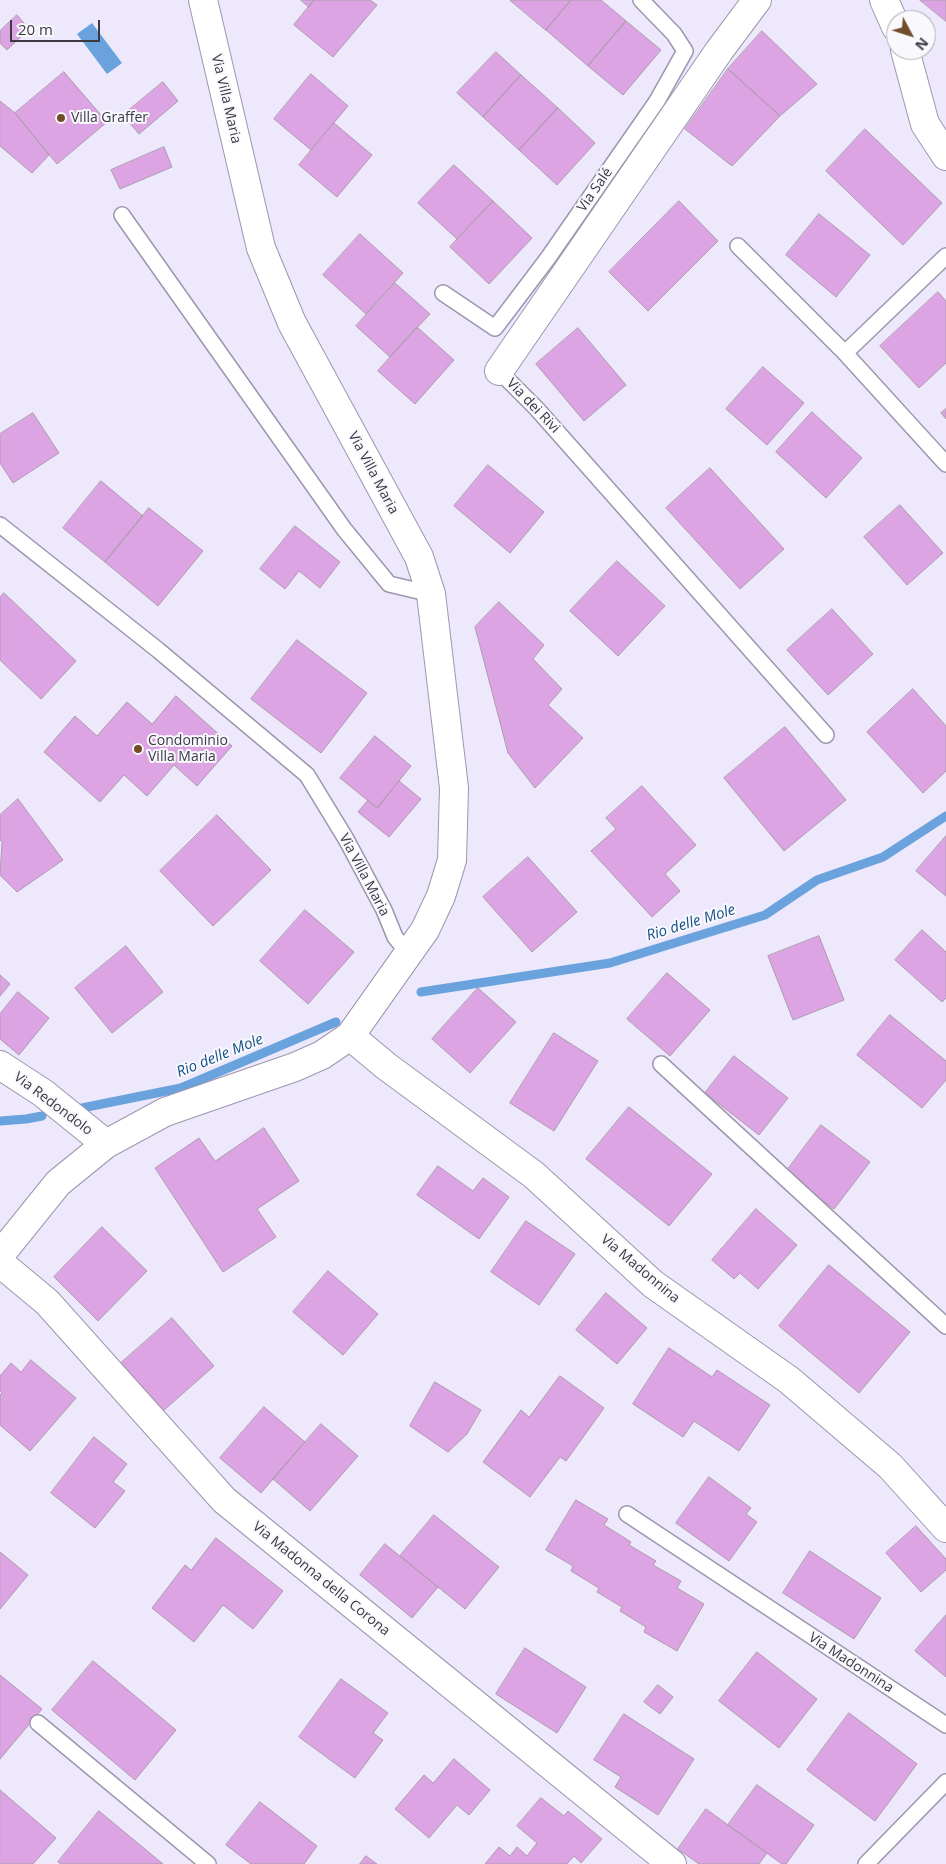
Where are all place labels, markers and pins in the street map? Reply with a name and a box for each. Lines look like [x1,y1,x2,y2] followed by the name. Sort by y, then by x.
[71,110,148,126] place label: Villa Graffer
[55,112,67,124] marker: Villa Graffer
[148,733,228,766] place label: Condominio Villa Maria
[132,743,144,755] marker: Condominio Villa Maria

